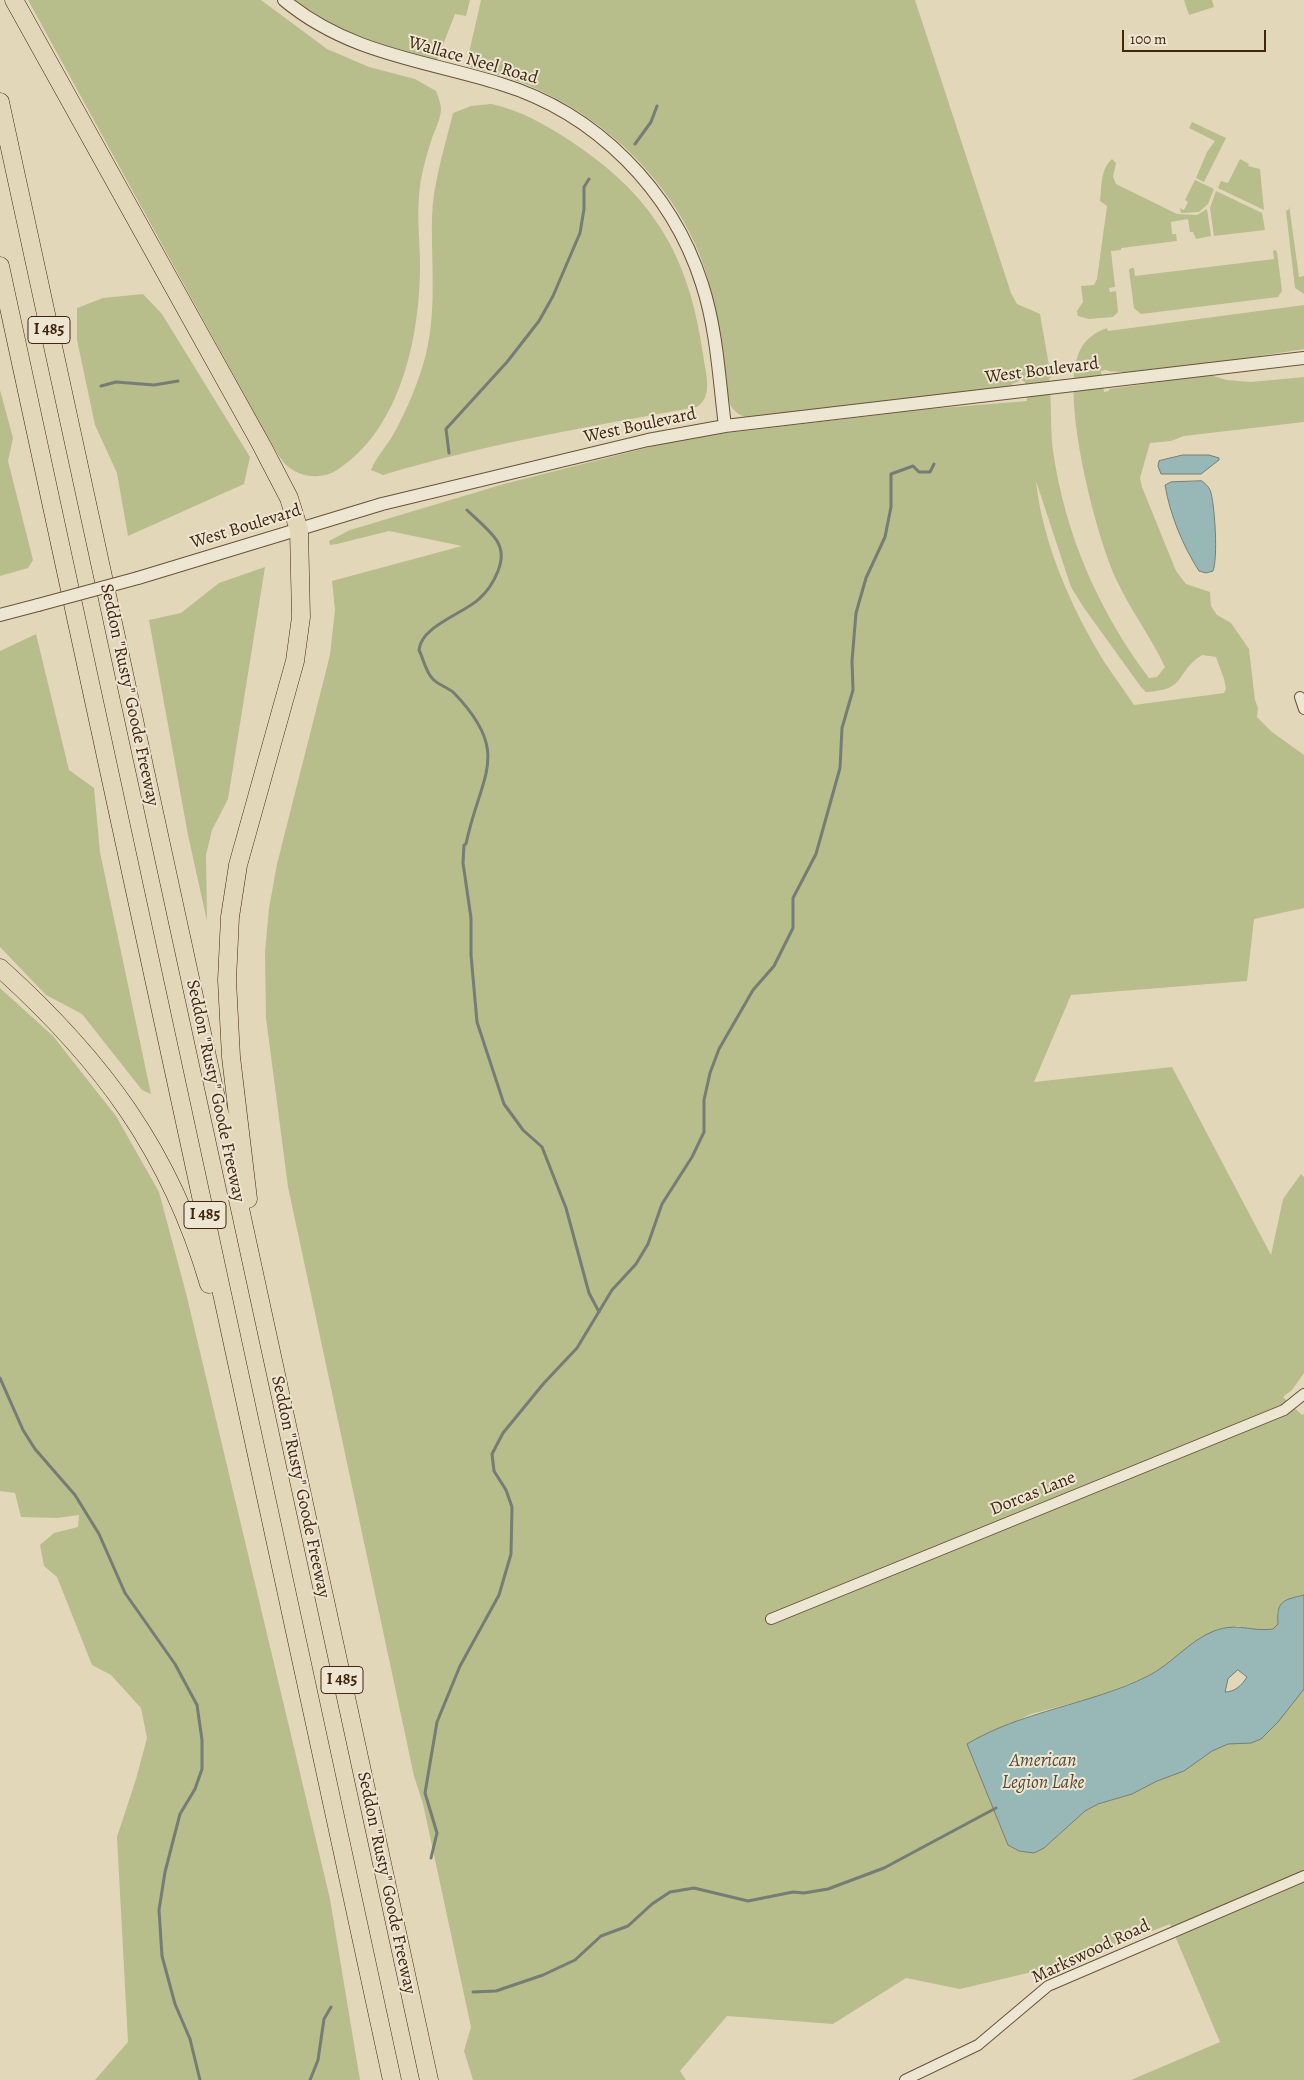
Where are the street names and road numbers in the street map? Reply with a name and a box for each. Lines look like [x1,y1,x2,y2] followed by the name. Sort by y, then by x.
[406,32,540,90] street label: Wallace Neel Road
[28,316,70,344] road number: I 485
[984,353,1100,389] street label: West Boulevard
[582,404,698,448] street label: West Boulevard
[188,500,304,554] street label: West Boulevard
[95,582,163,808] street label: Seddon "Rusty" Goode Freeway
[181,978,249,1204] street label: Seddon "Rusty" Goode Freeway
[184,1202,226,1228] road number: I 485
[266,1374,334,1600] street label: Seddon "Rusty" Goode Freeway
[987,1467,1079,1521] street label: Dorcas Lane
[321,1666,363,1694] road number: I 485
[352,1770,420,1996] street label: Seddon "Rusty" Goode Freeway
[1029,1915,1153,1989] street label: Markswood Road

